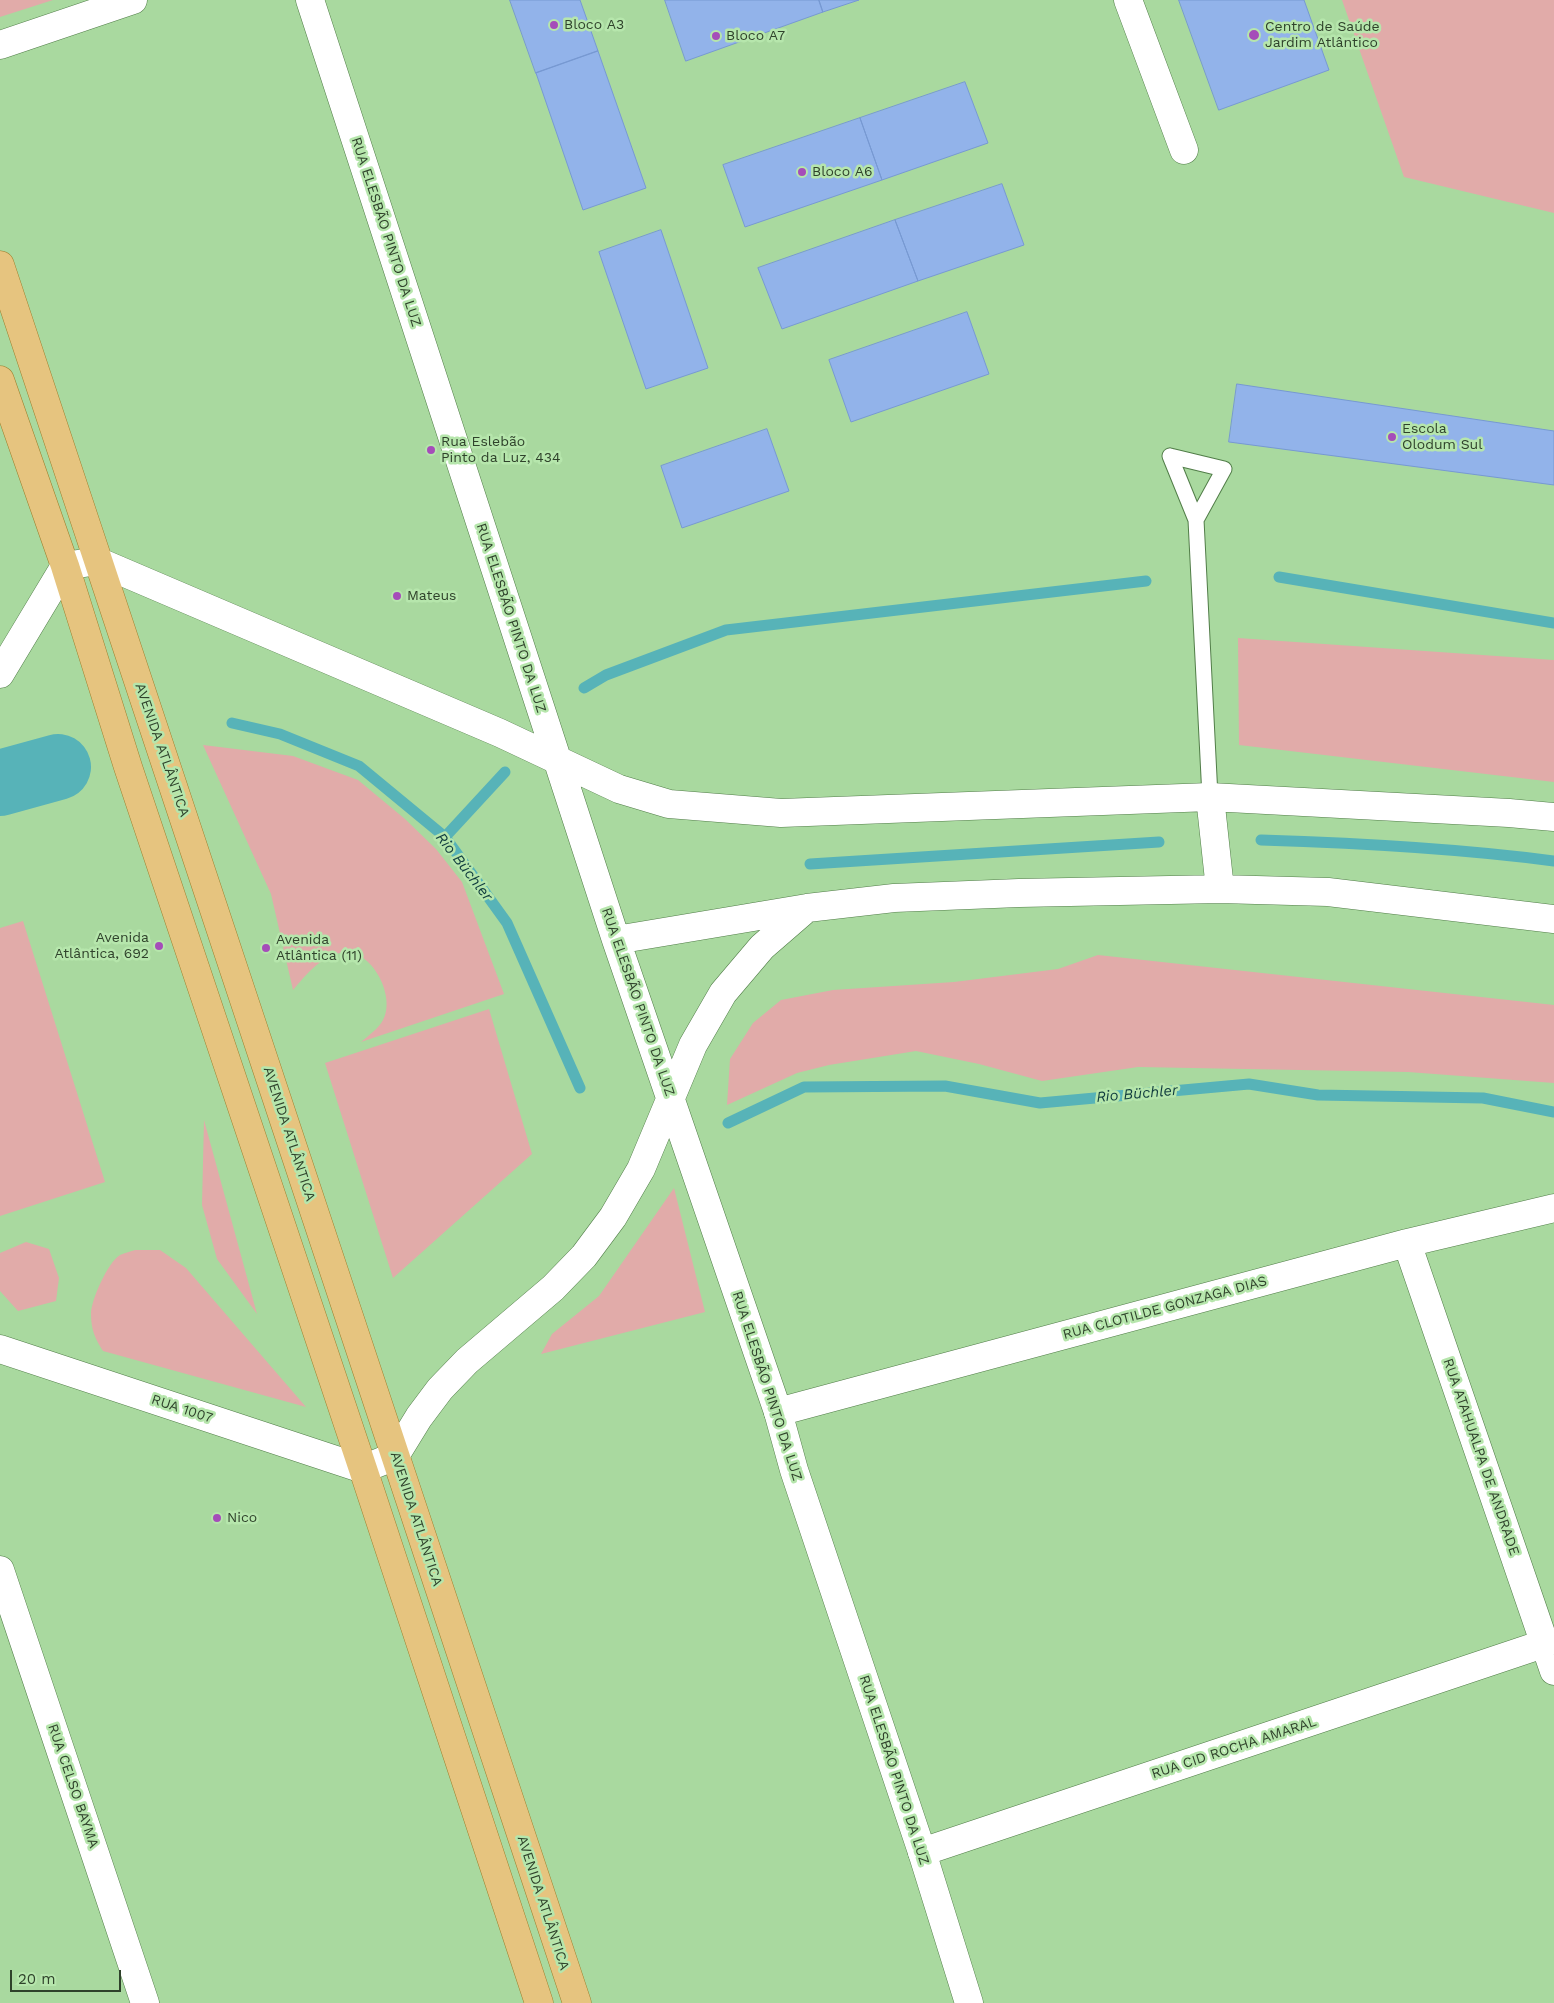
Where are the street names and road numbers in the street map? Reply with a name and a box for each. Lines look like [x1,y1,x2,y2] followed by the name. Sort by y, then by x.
[347,135,425,329] street label: RUA ELESBÃO PINTO DA LUZ
[472,521,550,715] street label: RUA ELESBÃO PINTO DA LUZ
[131,681,193,819] street label: AVENIDA ATLÂNTICA
[598,905,678,1099] street label: RUA ELESBÃO PINTO DA LUZ
[259,1065,319,1203] street label: AVENIDA ATLÂNTICA
[1061,1273,1269,1343] street label: RUA CLOTILDE GONZAGA DIAS
[728,1289,806,1483] street label: RUA ELESBÃO PINTO DA LUZ
[1439,1356,1523,1558] street label: RUA ATAHUALPA DE ANDRADE
[149,1391,215,1427] street label: RUA 1007
[386,1450,446,1588] street label: AVENIDA ATLÂNTICA
[855,1673,933,1867] street label: RUA ELESBÃO PINTO DA LUZ
[1149,1713,1319,1783] street label: RUA CID ROCHA AMARAL
[44,1722,102,1850] street label: RUA CELSO BAYMA
[513,1834,573,1972] street label: AVENIDA ATLÂNTICA

